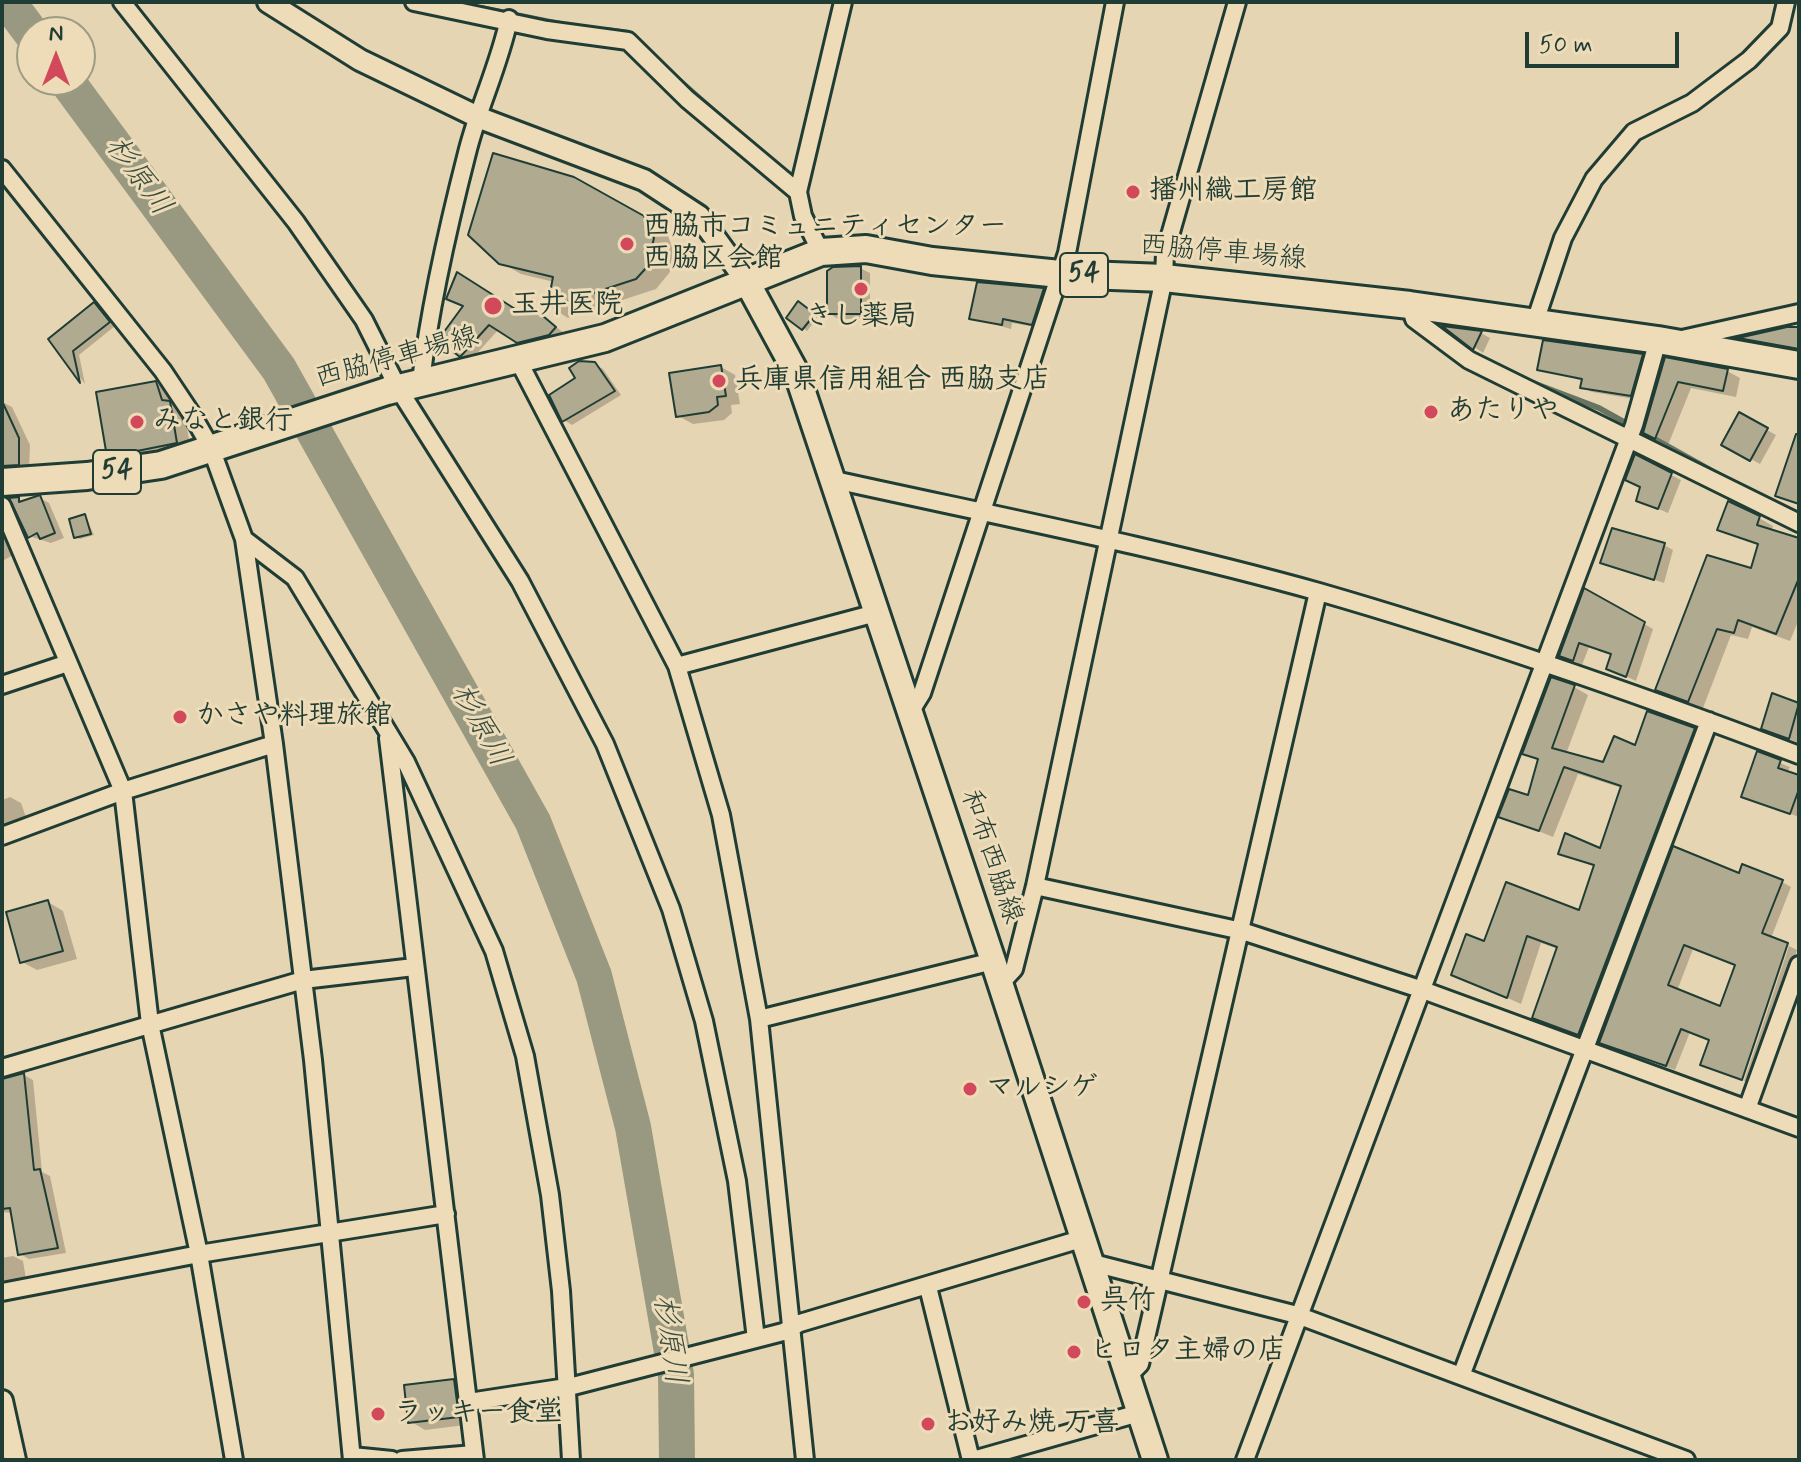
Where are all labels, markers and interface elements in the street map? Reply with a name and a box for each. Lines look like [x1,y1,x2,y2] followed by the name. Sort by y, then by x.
[16,16,96,96] north arrow
[1529,16,1683,66] scale bar
[49,20,63,48] text: N
[1539,30,1593,61] text: 50 m
[96,130,178,224] water label: 杉原川
[1149,175,1317,209] place label: 播州織工房館
[1124,183,1142,201] marker: 播州織工房館
[643,211,1007,277] place label: 西脇市コミュニティセンター 西脇区会館
[1138,230,1308,278] street label: 西脇停車場線
[618,235,636,253] marker: 西脇市コミュニティセンター 西脇区会館
[1060,253,1108,297] road number: 54
[852,280,870,298] marker: きし薬局
[511,289,623,323] place label: 玉井医院
[482,295,504,317] marker: 玉井医院
[805,301,917,335] place label: きし薬局
[312,321,482,397] street label: 西脇停車場線
[735,364,1051,398] place label: 兵庫県信用組合 西脇支店
[710,372,728,390] marker: 兵庫県信用組合 西脇支店
[1447,395,1559,429] place label: あたりや
[1422,403,1440,421] marker: あたりや
[153,405,293,439] place label: みなと銀行
[128,413,146,431] marker: みなと銀行
[93,450,141,494] road number: 54
[441,678,517,774] water label: 杉原川
[196,700,392,734] place label: かさや料理旅館
[171,708,189,726] marker: かさや料理旅館
[951,785,1029,929] street label: 和布西脇線
[986,1072,1098,1106] place label: マルシゲ
[961,1080,979,1098] marker: マルシゲ
[1100,1285,1156,1319] place label: 呉竹
[644,1293,692,1387] water label: 杉原川
[1075,1293,1093,1311] marker: 呉竹
[1090,1335,1286,1369] place label: ヒロタ主婦の店
[1065,1343,1083,1361] marker: ヒロタ主婦の店
[394,1397,562,1431] place label: ラッキー食堂
[369,1405,387,1423] marker: ラッキー食堂
[944,1407,1120,1441] place label: お好み焼 万喜
[919,1415,937,1433] marker: お好み焼 万喜

